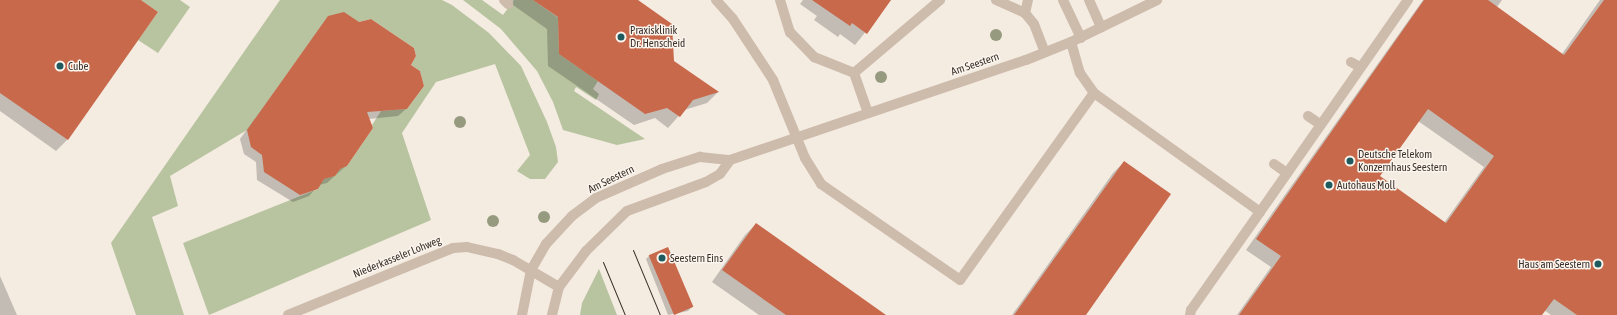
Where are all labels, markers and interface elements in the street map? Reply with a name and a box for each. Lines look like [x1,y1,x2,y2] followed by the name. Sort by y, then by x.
[630,24,685,50] place label: Praxisklinik Dr. Henscheid
[615,31,627,43] marker: Praxisklinik Dr. Henscheid
[949,50,1001,78] street label: Am Seestern
[68,59,88,73] place label: Cube
[55,61,65,71] marker: Cube
[1358,148,1447,174] place label: Deutsche Telekom Konzernhaus Seestern
[1345,156,1355,166] marker: Deutsche Telekom Konzernhaus Seestern
[586,162,636,196] street label: Am Seestern
[1337,178,1395,192] place label: Autohaus Moll
[1324,180,1334,190] marker: Autohaus Moll
[351,233,443,281] street label: Niederkasseler Lohweg
[670,251,723,265] place label: Seestern Eins
[657,253,667,263] marker: Seestern Eins
[1518,257,1590,271] place label: Haus am Seestern
[1593,259,1603,269] marker: Haus am Seestern

